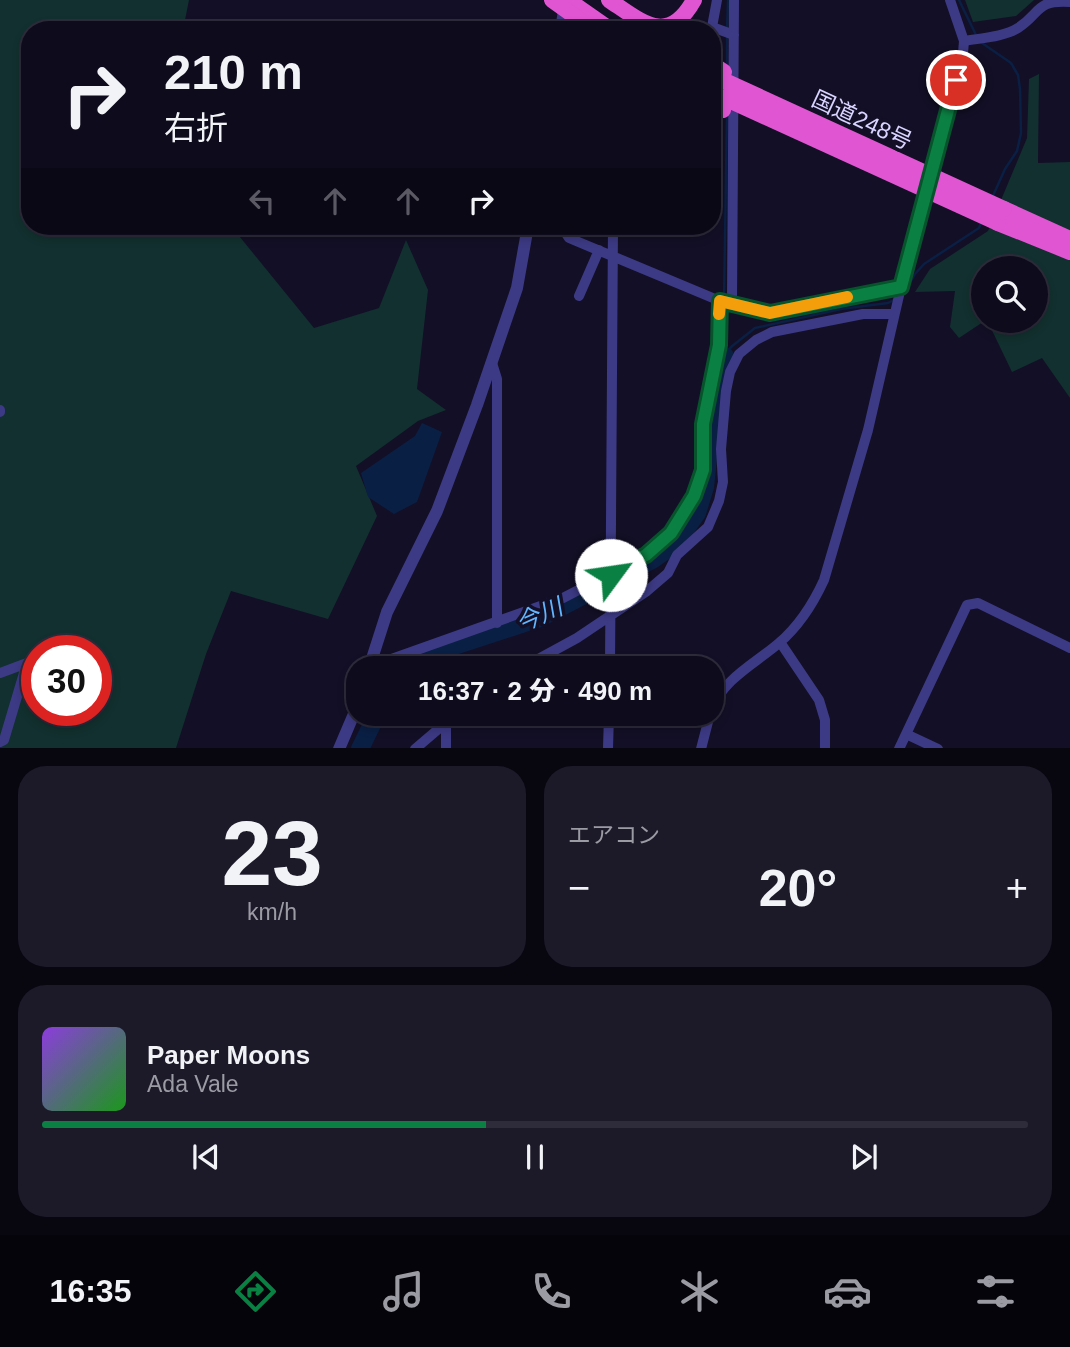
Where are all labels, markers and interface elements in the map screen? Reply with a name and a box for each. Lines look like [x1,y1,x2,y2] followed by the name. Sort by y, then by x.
[164,45,303,99] text: 210 m
[49,49,140,140] icon: right
[926,50,986,110] pin
[937,61,975,99] icon: arrive
[808,86,916,154] street label: 国道248号
[164,110,228,146] text: 右折
[243,182,281,220] icon: left
[316,182,354,220] icon: ahead
[389,182,427,220] icon: ahead
[462,182,500,220] icon: right
[971,256,1048,333] map controls
[971,256,1048,333] button: search
[574,538,648,612] position arrow
[512,592,569,637] water label: 今川
[21,635,112,726] speed limit sign: 30
[418,676,652,706] text: 16:37 · 2 分 · 490 m
[221,803,323,904] text: 23
[568,822,660,848] text: エアコン
[759,859,837,917] text: 20°
[568,867,590,909] text: −
[1006,867,1028,909] text: +
[247,899,297,925] text: km/h
[147,1040,310,1070] text: Paper Moons
[147,1071,239,1097] text: Ada Vale
[187,1138,225,1176] icon: previous
[516,1138,554,1176] icon: pause
[845,1138,883,1176] icon: next
[231,1267,280,1316] icon: directions
[379,1267,428,1316] icon: music
[527,1267,576,1316] icon: phone
[675,1267,724,1316] icon: climate
[823,1267,872,1316] icon: car
[971,1267,1020,1316] icon: filters
[50,1273,131,1309] text: 16:35

